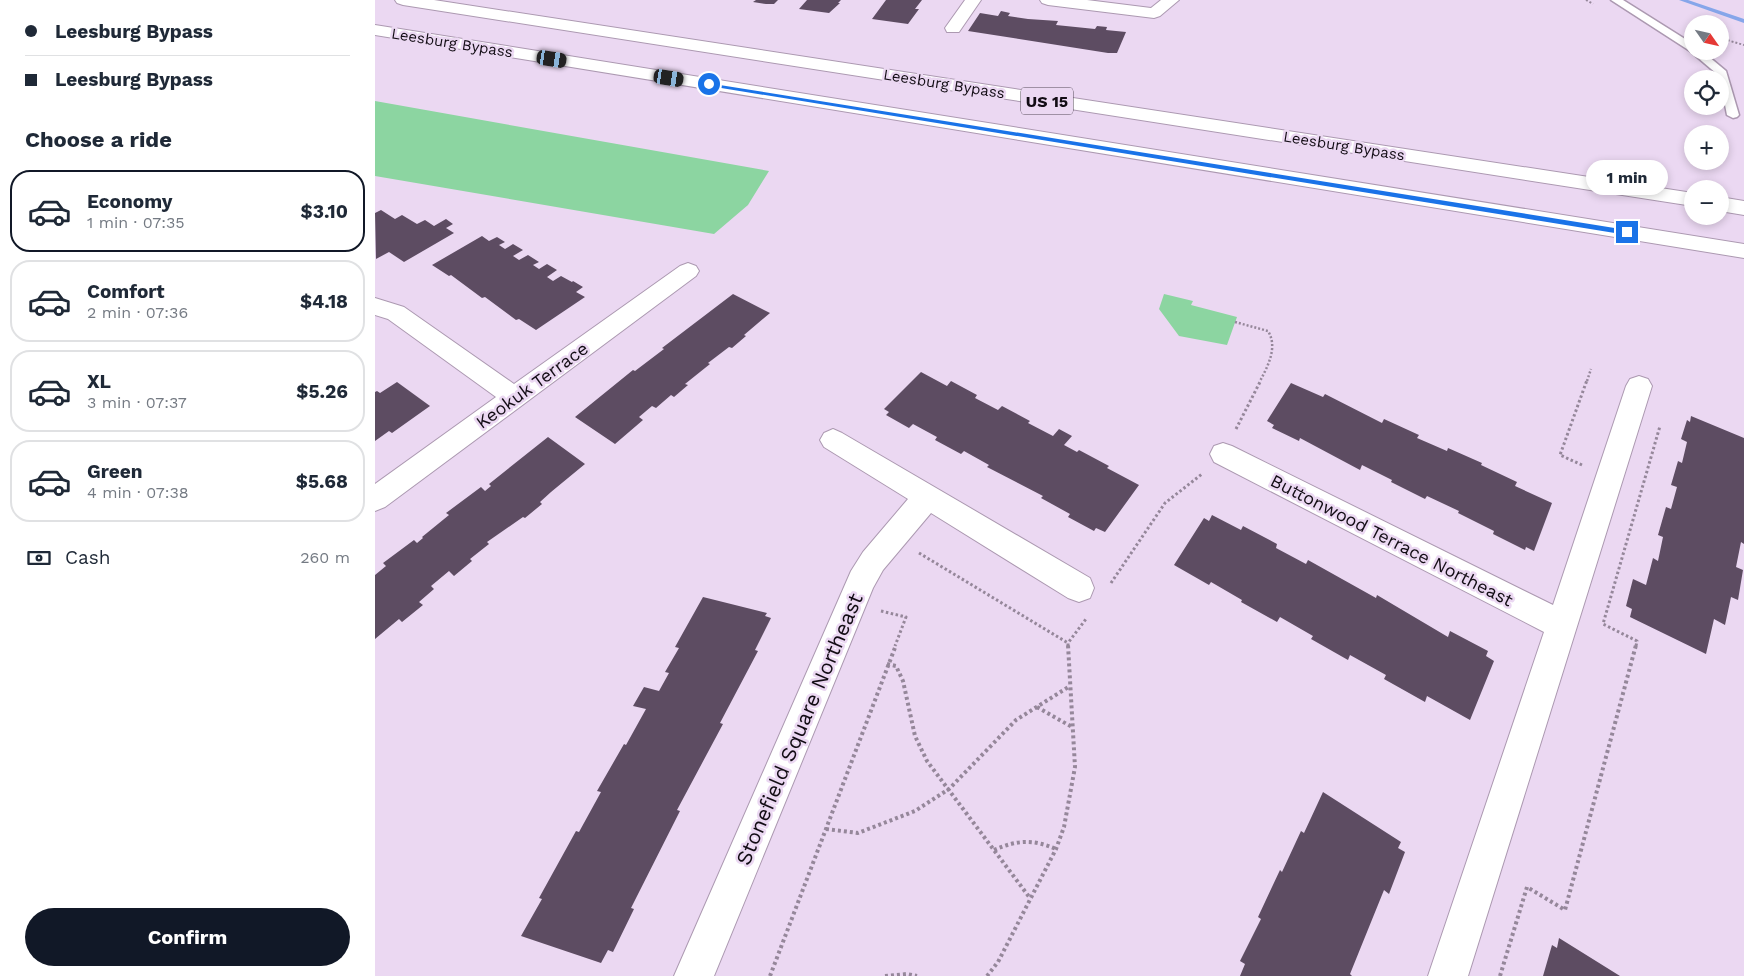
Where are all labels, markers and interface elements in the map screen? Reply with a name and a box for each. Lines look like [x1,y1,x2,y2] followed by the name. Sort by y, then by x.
[1684,15,1729,60] north arrow
[1684,15,1729,225] map controls
[55,20,213,43] text: Leesburg Bypass
[390,25,514,62] street label: Leesburg Bypass
[536,49,567,69] car
[882,66,1006,103] street label: Leesburg Bypass
[55,68,213,91] text: Leesburg Bypass
[653,68,684,88] car
[1684,70,1729,115] button: locate
[698,73,720,95] route start
[1021,88,1073,114] road number: US 15
[1684,125,1729,170] button: +
[25,127,172,152] text: Choose a ride
[1282,128,1406,165] street label: Leesburg Bypass
[1586,160,1668,194] callout: 1 min
[1606,168,1648,187] text: 1 min
[1684,180,1729,225] button: −
[27,189,72,234] icon: car
[87,190,172,213] text: Economy
[301,200,348,223] text: $3.10
[87,213,185,232] text: 1 min · 07:35
[1616,221,1638,243] route end
[27,279,72,324] icon: car
[87,280,165,303] text: Comfort
[300,290,348,313] text: $4.18
[87,303,188,322] text: 2 min · 07:36
[472,337,592,433] street label: Keokuk Terrace
[27,369,72,414] icon: car
[87,370,111,393] text: XL
[296,380,348,403] text: $5.26
[87,393,187,412] text: 3 min · 07:37
[27,459,72,504] icon: car
[87,460,143,483] text: Green
[296,470,348,493] text: $5.68
[1267,470,1517,611] street label: Buttonwood Terrace Northeast
[87,483,189,502] text: 4 min · 07:38
[25,544,53,572] icon: cash
[65,546,111,569] text: Cash
[300,548,350,567] text: 260 m
[730,589,868,869] street label: Stonefield Square Northeast
[25,908,350,966] button: Confirm

